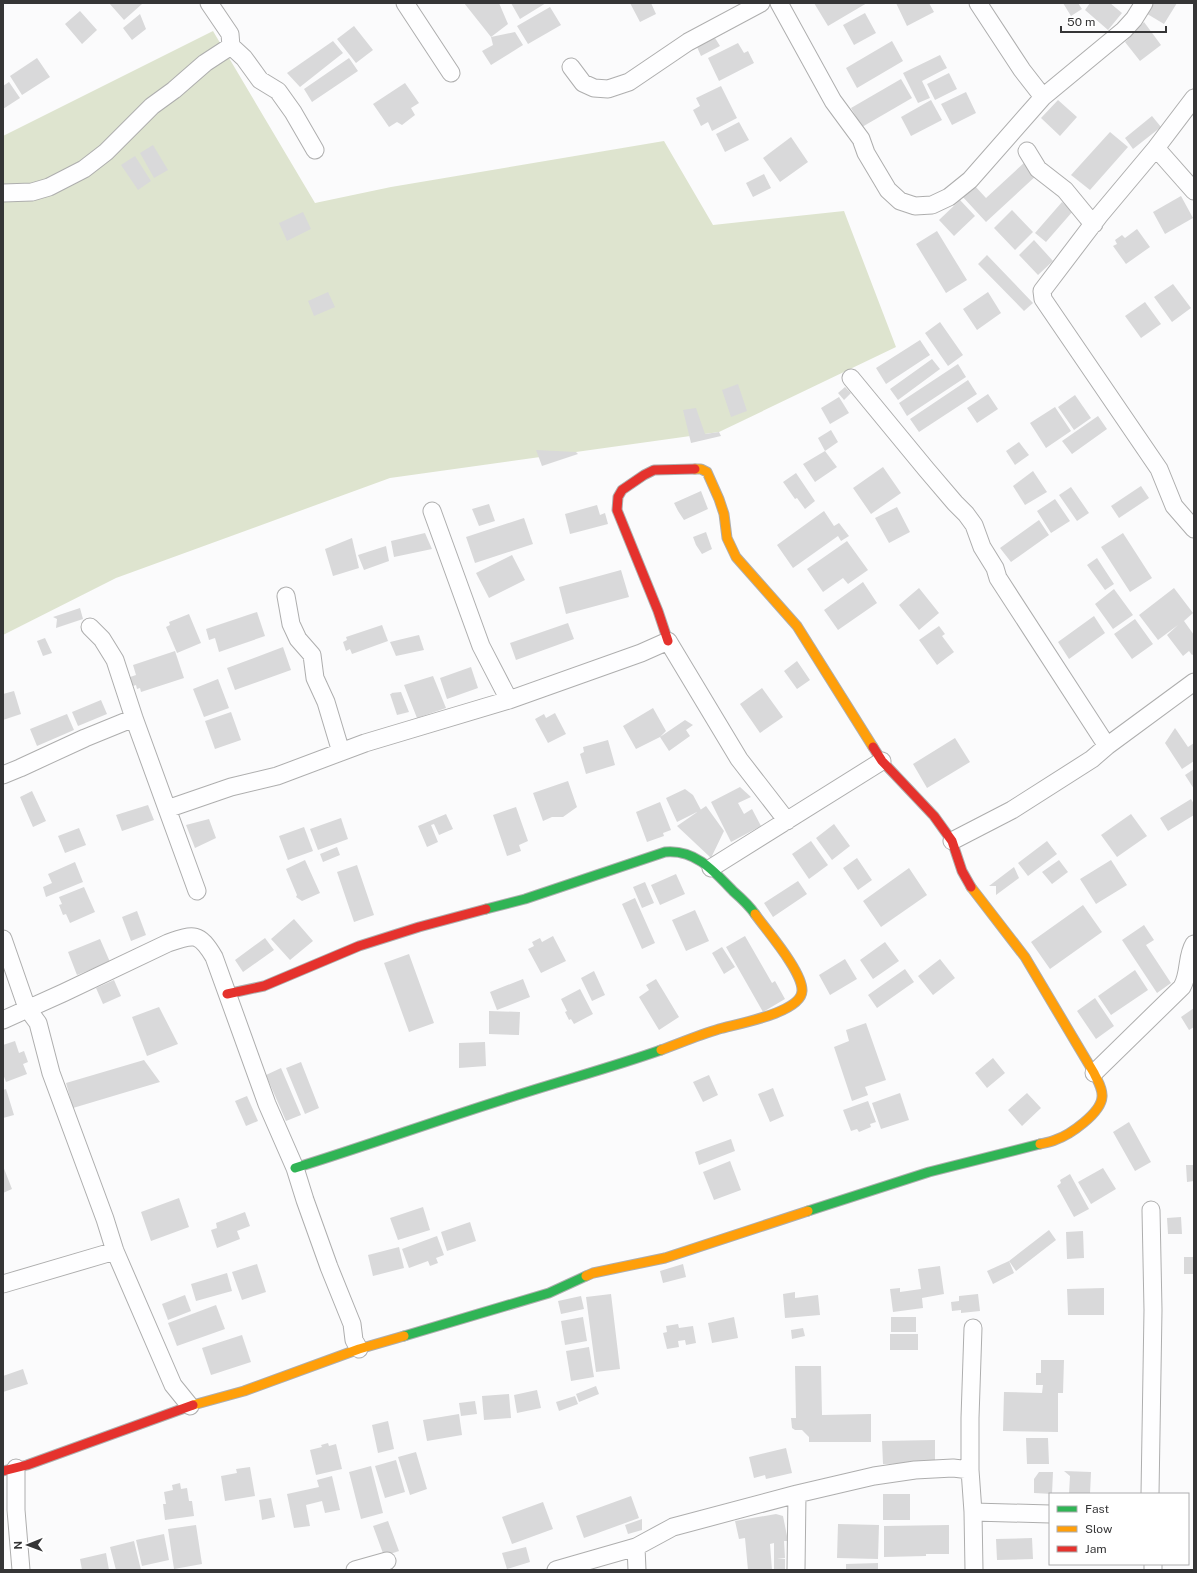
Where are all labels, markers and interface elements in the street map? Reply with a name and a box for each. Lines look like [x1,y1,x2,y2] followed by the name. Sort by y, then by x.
[1061,8,1166,34] scale bar
[1067,15,1095,29] text: 50 m
[1049,1493,1189,1565] legend
[1085,1502,1110,1516] text: Fast
[1085,1522,1113,1536] text: Slow
[8,1525,48,1565] north arrow
[12,1541,24,1550] text: N
[1085,1542,1107,1556] text: Jam

